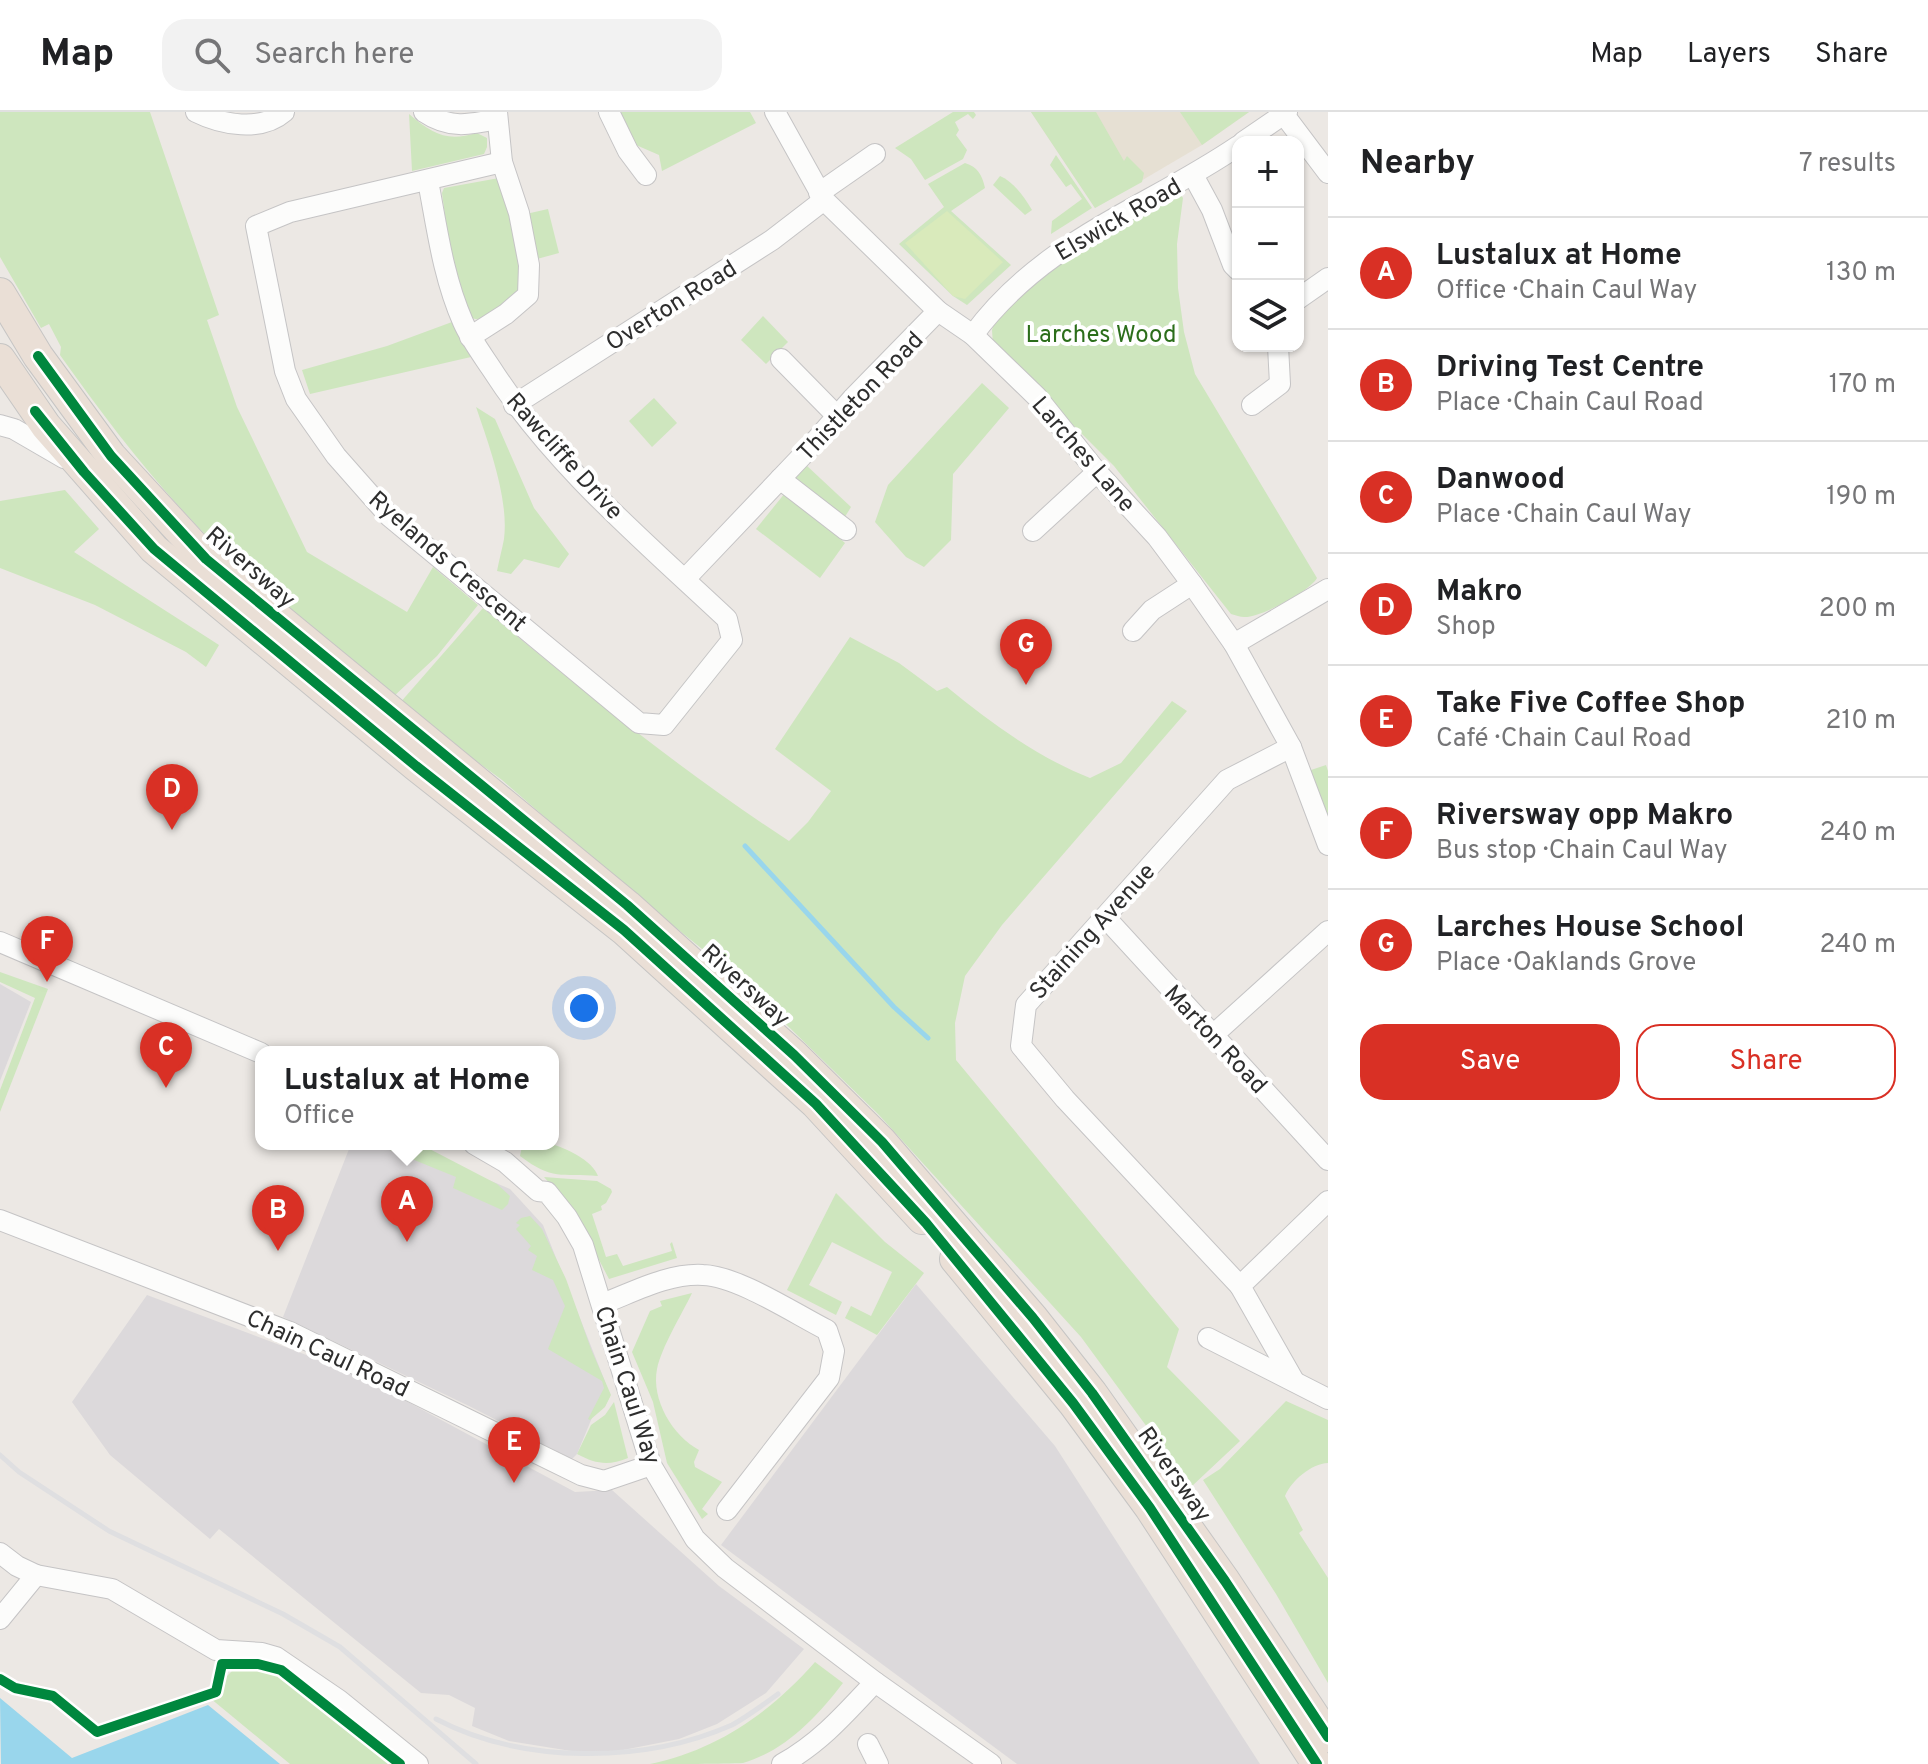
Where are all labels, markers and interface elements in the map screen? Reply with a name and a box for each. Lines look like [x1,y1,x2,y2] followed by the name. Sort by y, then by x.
[162,19,722,91] search box
[40,31,114,80] text: Map
[190,33,234,77] icon: search
[254,37,414,74] text: Search here
[1590,37,1643,73] text: Map
[1687,37,1771,73] text: Layers
[1815,37,1888,73] text: Share
[1232,136,1304,352] map controls
[1232,136,1304,208] button: +
[1360,143,1475,186] text: Nearby
[1799,148,1896,181] text: 7 results
[1050,173,1188,269] street label: Elswick Road
[1232,208,1304,280] button: −
[1436,238,1682,275] text: Lustalux at Home
[601,254,743,359] street label: Overton Road
[1377,257,1395,290] text: A
[1826,257,1896,290] text: 130 m
[1436,275,1697,308] text: Office · Chain Caul Way
[1232,280,1304,352] button: layers
[1026,321,1176,351] park label: Larches Wood
[792,326,931,469] street label: Thistleton Road
[1436,350,1704,387] text: Driving Test Centre
[1377,369,1395,402] text: B
[1829,369,1896,402] text: 170 m
[499,387,629,527] street label: Rawcliffe Drive
[1436,387,1704,420] text: Place · Chain Caul Road
[1024,391,1141,519] street label: Larches Lane
[1436,462,1565,499] text: Danwood
[1378,481,1394,514] text: C
[1826,481,1896,514] text: 190 m
[361,486,532,639] street label: Ryelands Crescent
[1436,499,1691,532] text: Place · Chain Caul Way
[198,521,301,616] street label: Riversway
[1436,574,1523,611] text: Makro
[1377,593,1395,626] text: D
[1819,593,1896,626] text: 200 m
[1436,611,1496,644] text: Shop
[1000,619,1052,685] pin: G
[1436,686,1745,723] text: Take Five Coffee Shop
[1378,705,1394,738] text: E
[1826,705,1896,738] text: 210 m
[1436,723,1692,756] text: Café · Chain Caul Road
[146,764,198,830] pin: D
[1436,798,1733,835] text: Riversway opp Makro
[1379,817,1393,850] text: F
[1819,817,1896,850] text: 240 m
[1436,835,1728,868] text: Bus stop · Chain Caul Way
[1024,858,1163,1007] street label: Staining Avenue
[1436,910,1744,947] text: Larches House School
[21,916,73,982] pin: F
[1377,929,1395,962] text: G
[1819,929,1896,962] text: 240 m
[694,939,795,1034] street label: Riversway
[1436,947,1696,980] text: Place · Oaklands Grove
[1156,980,1273,1101] street label: Marton Road
[564,988,604,1028] your location
[140,1022,192,1088] pin: C
[1360,1024,1620,1100] button: Save
[1636,1024,1896,1100] button: Share
[255,1046,559,1150] popup
[284,1063,530,1100] text: Lustalux at Home
[284,1100,354,1133] text: Office
[381,1176,433,1242] pin: A
[252,1185,304,1251] pin: B
[586,1303,666,1469] street label: Chain Caul Way
[241,1304,413,1406] street label: Chain Caul Road
[488,1417,540,1483] pin: E
[1130,1422,1217,1529] street label: Riversway

